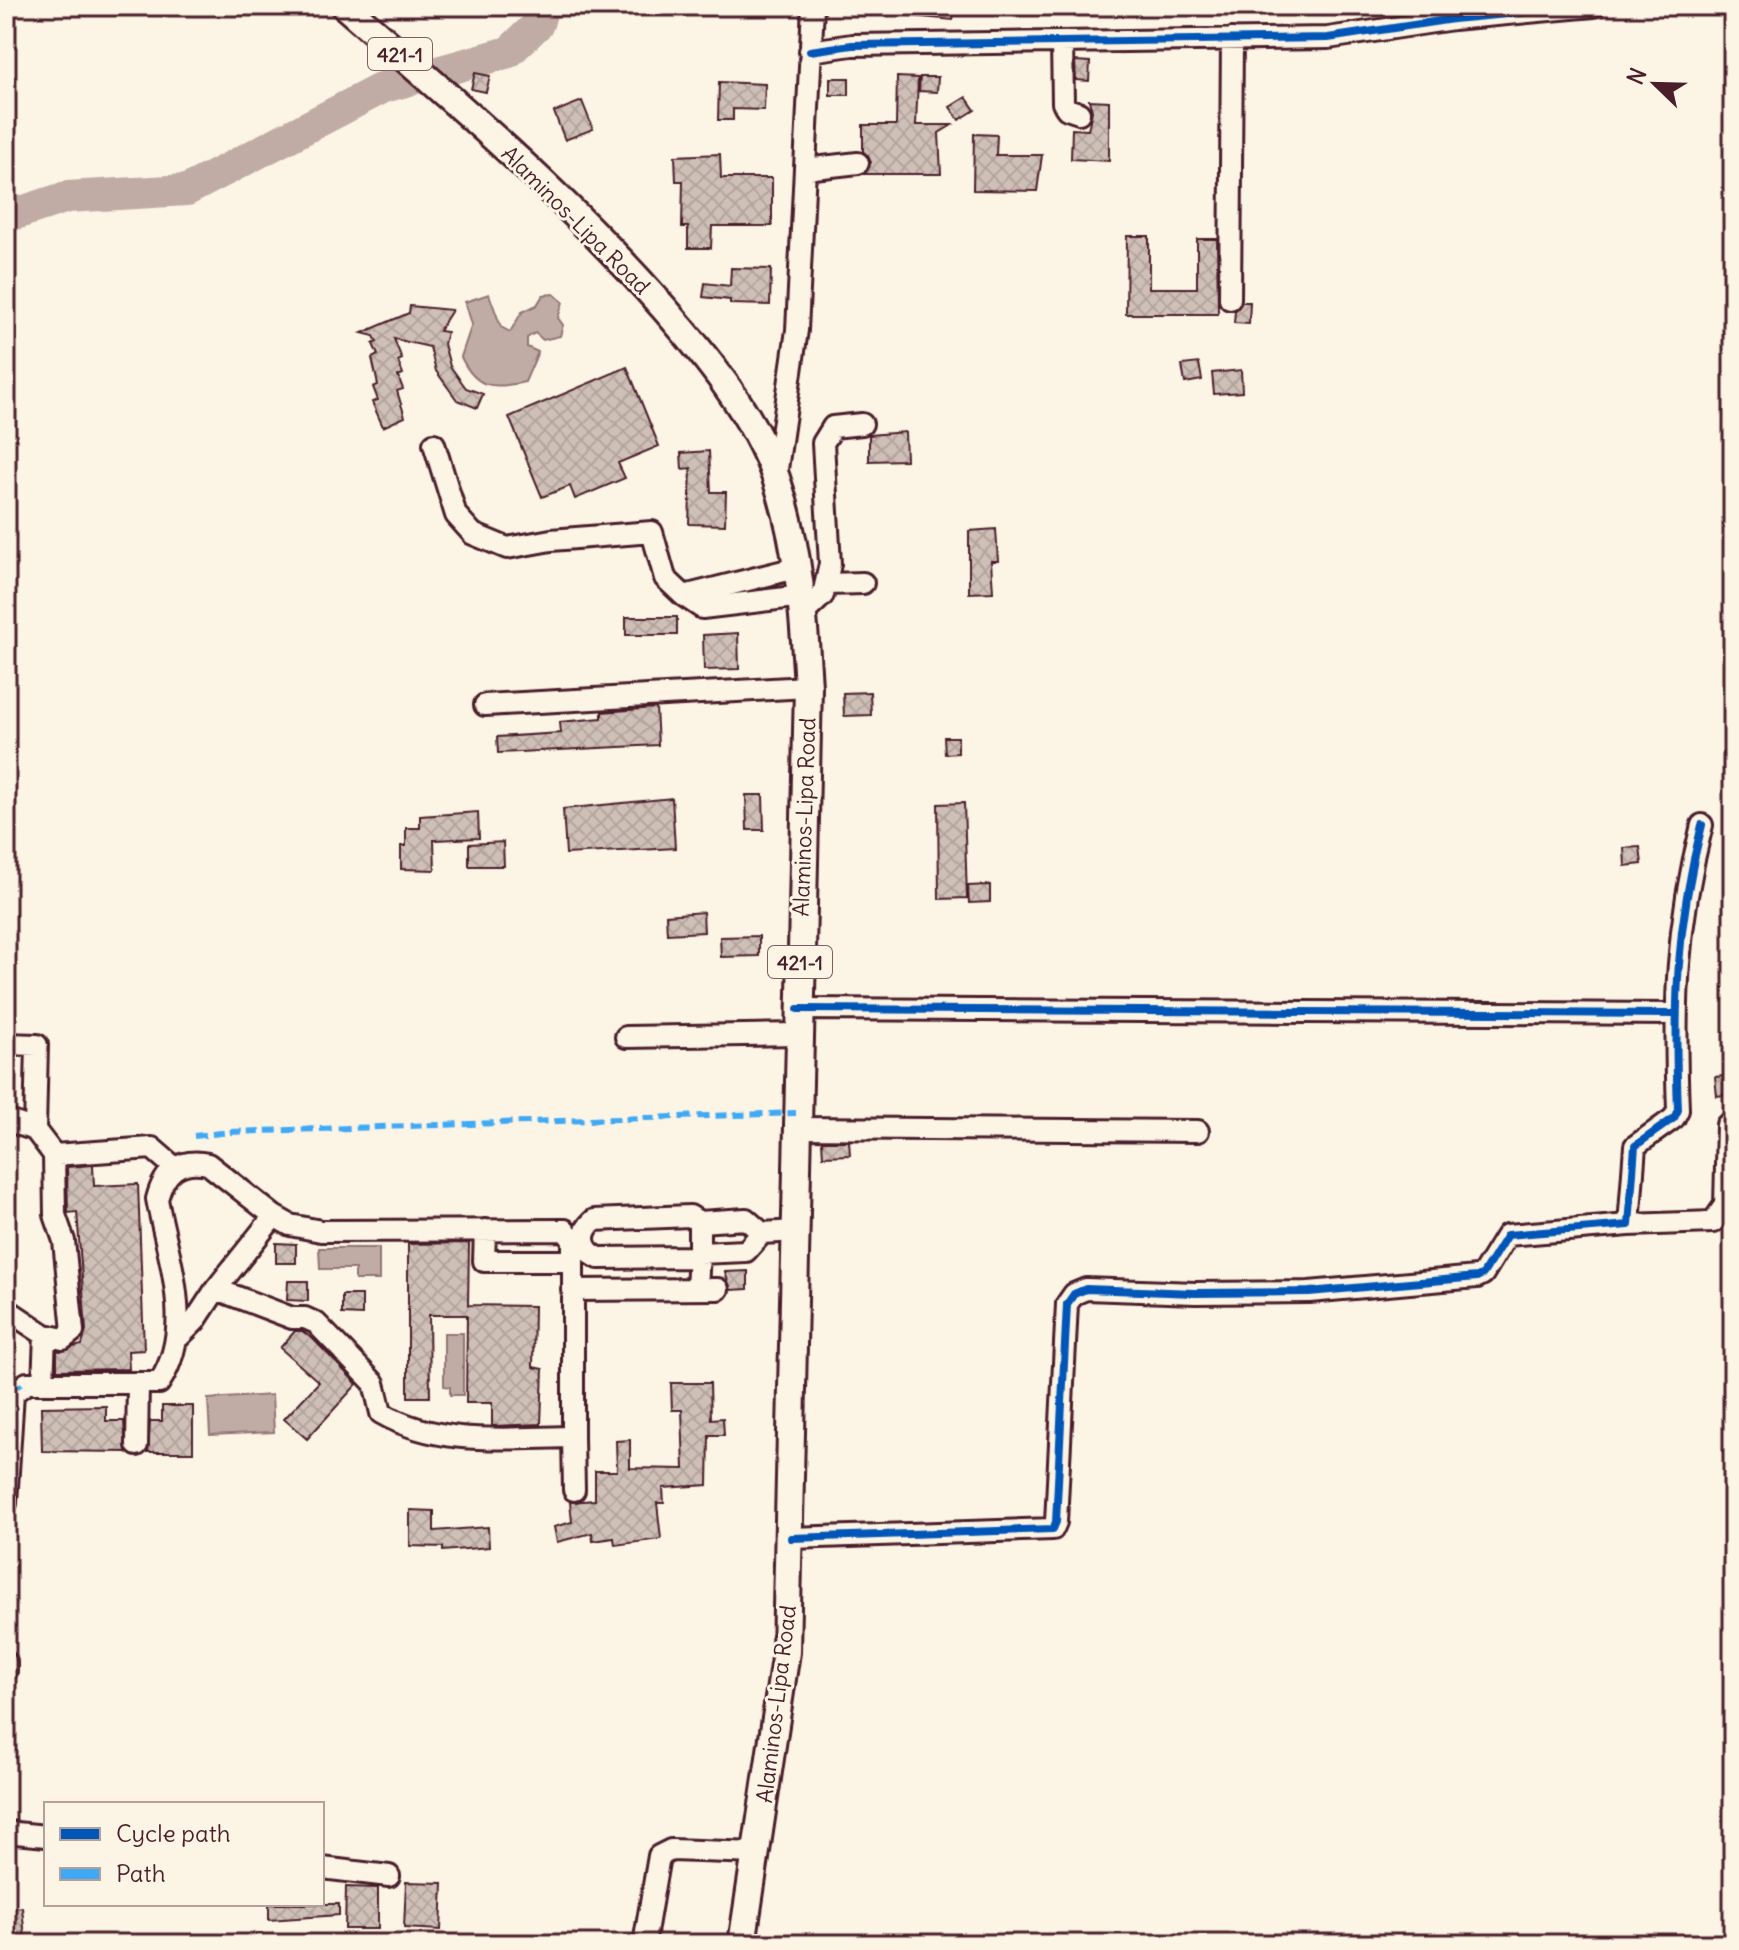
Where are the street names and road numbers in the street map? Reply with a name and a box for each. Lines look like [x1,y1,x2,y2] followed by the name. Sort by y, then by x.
[368,38,432,70] road number: 421-1
[496,140,656,300] street label: Alaminos-Lipa Road
[787,717,821,917] street label: Alaminos-Lipa Road
[768,946,832,978] road number: 421-1
[750,1603,802,1804] street label: Alaminos-Lipa Road

